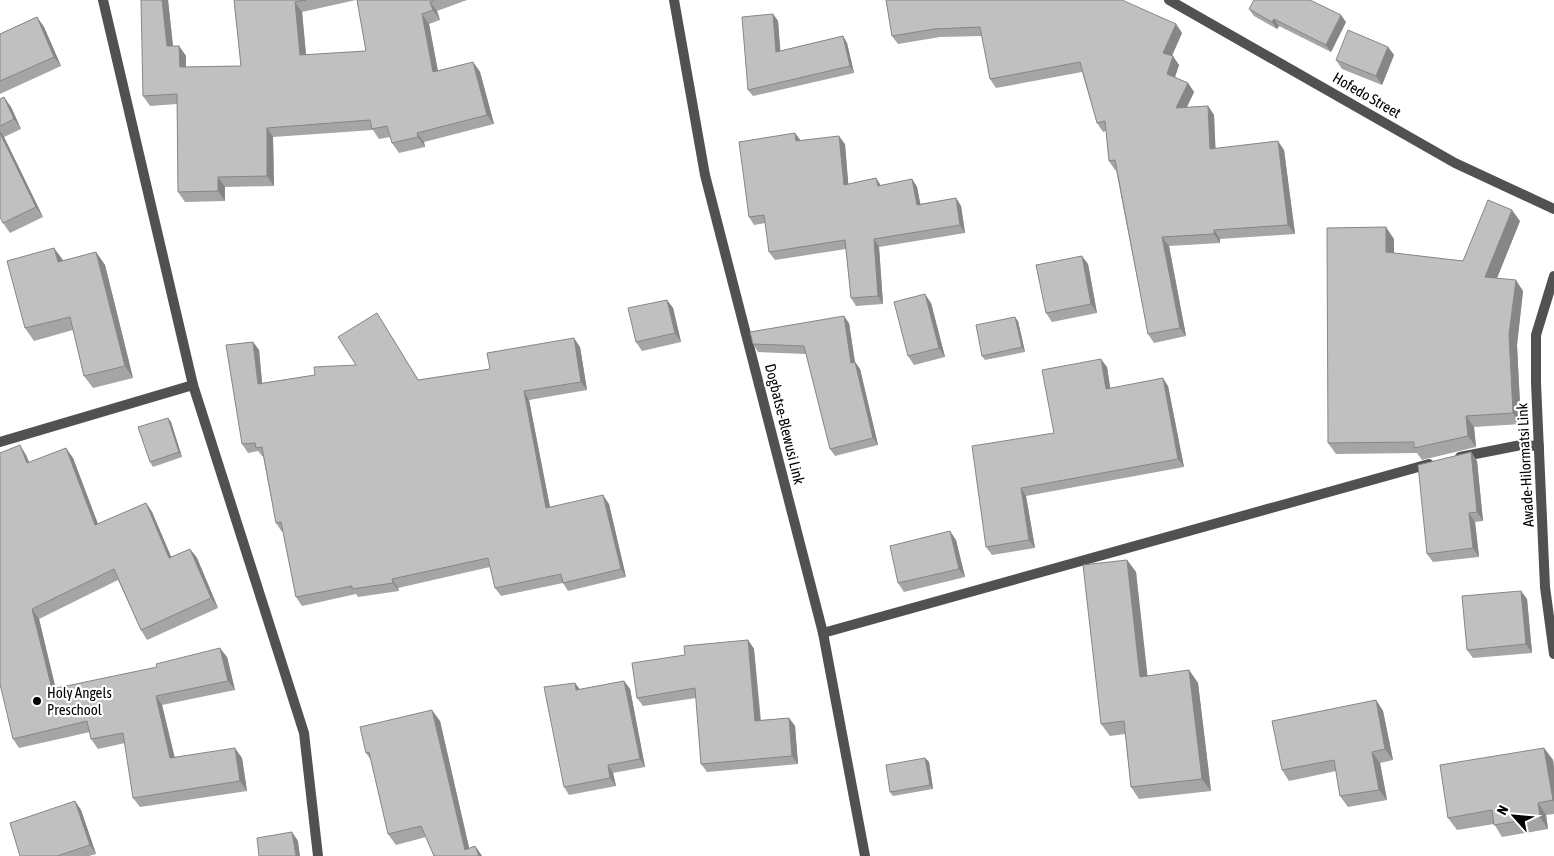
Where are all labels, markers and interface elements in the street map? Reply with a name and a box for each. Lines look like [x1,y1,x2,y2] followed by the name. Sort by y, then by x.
[1330,69,1404,121] street label: Hofedo Street
[762,362,808,487] street label: Dogbatse-Blewusi Link
[1513,402,1537,528] street label: Awade-Hilormatsi Link
[47,684,112,718] place label: Holy Angels Preschool
[31,695,43,707] marker: Holy Angels Preschool
[1489,791,1539,841] north arrow
[1493,803,1511,817] text: N

